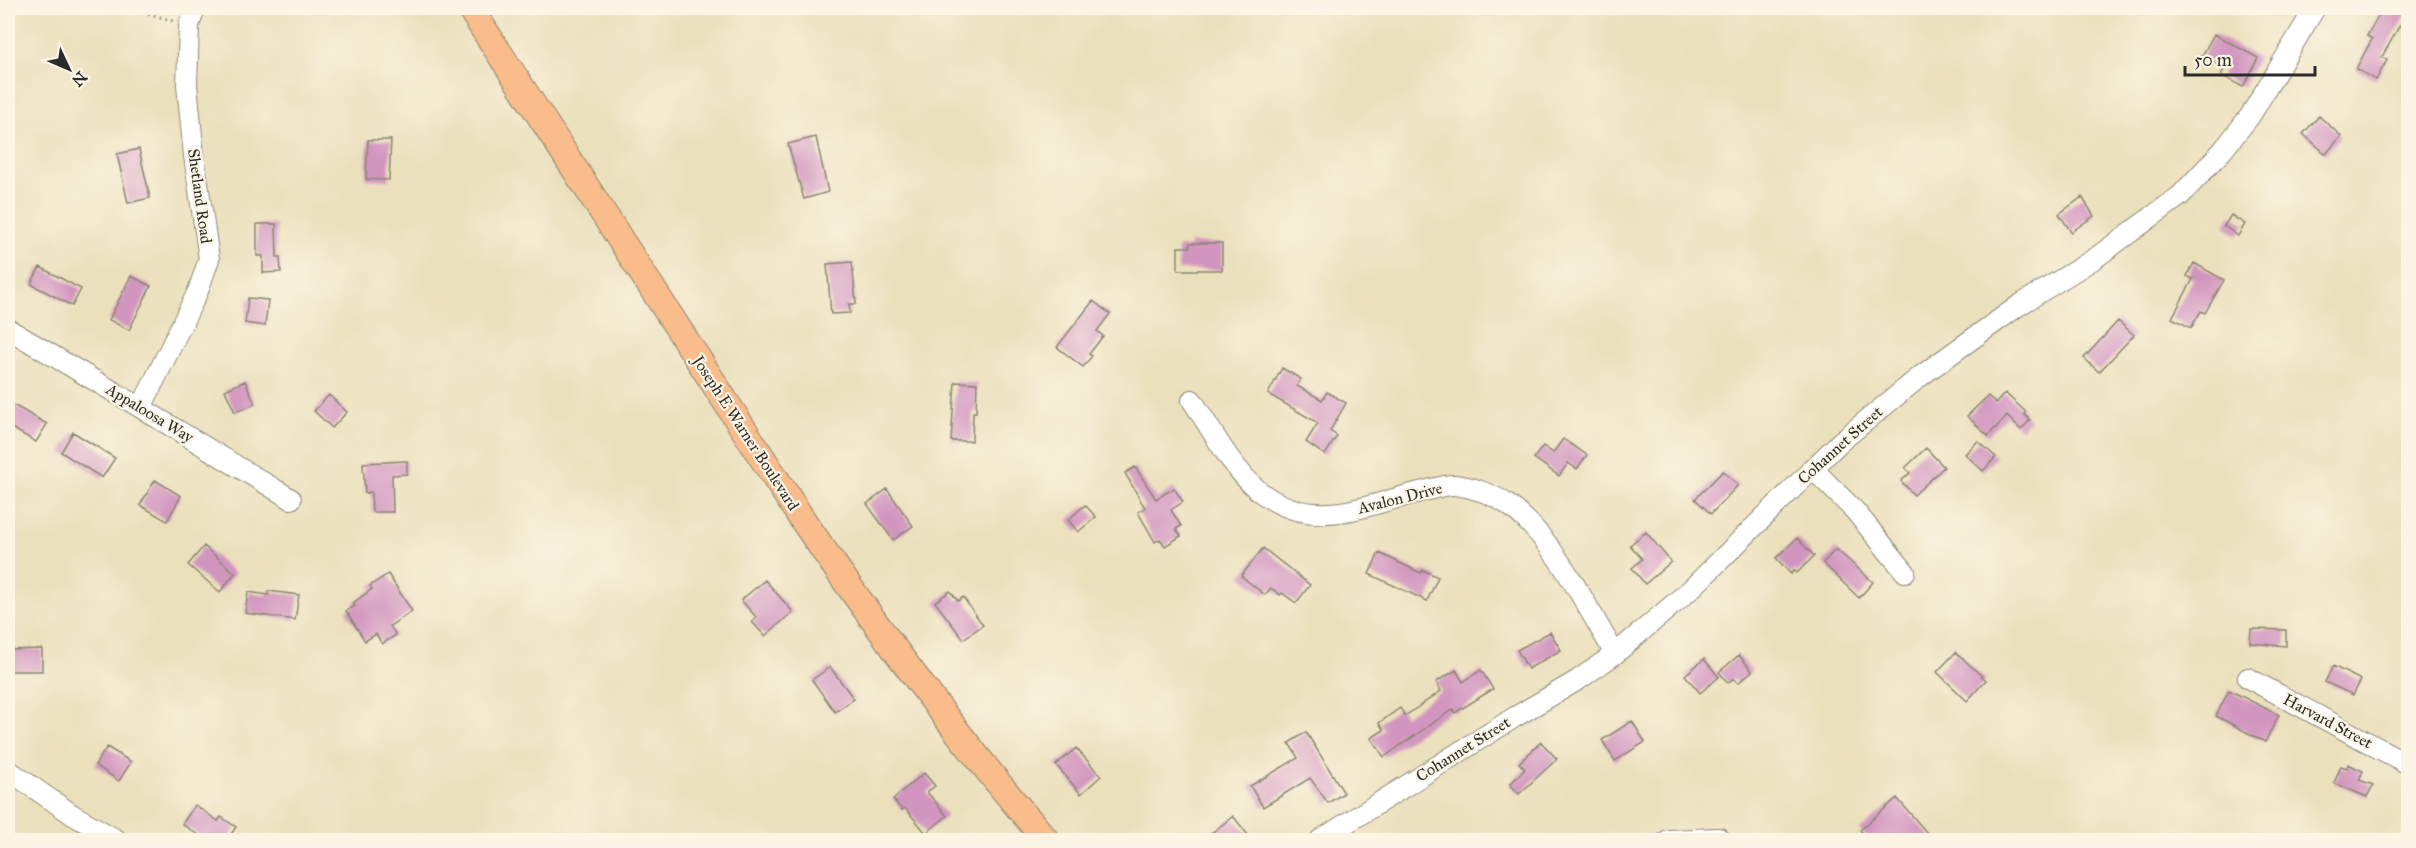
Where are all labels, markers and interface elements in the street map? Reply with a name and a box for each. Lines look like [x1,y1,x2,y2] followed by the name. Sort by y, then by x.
[39,39,99,99] north arrow
[2185,39,2316,77] scale bar
[2194,49,2232,71] text: 50 m
[68,68,91,91] text: N
[184,147,216,245] street label: Shetland Road
[687,350,803,514] street label: Joseph E Warner Boulevard
[102,379,198,447] street label: Appaloosa Way
[1794,402,1887,488] street label: Cohannet Street
[1355,478,1444,518] street label: Avalon Drive
[2280,690,2376,753] street label: Harvard Street
[1412,712,1514,786] street label: Cohannet Street

